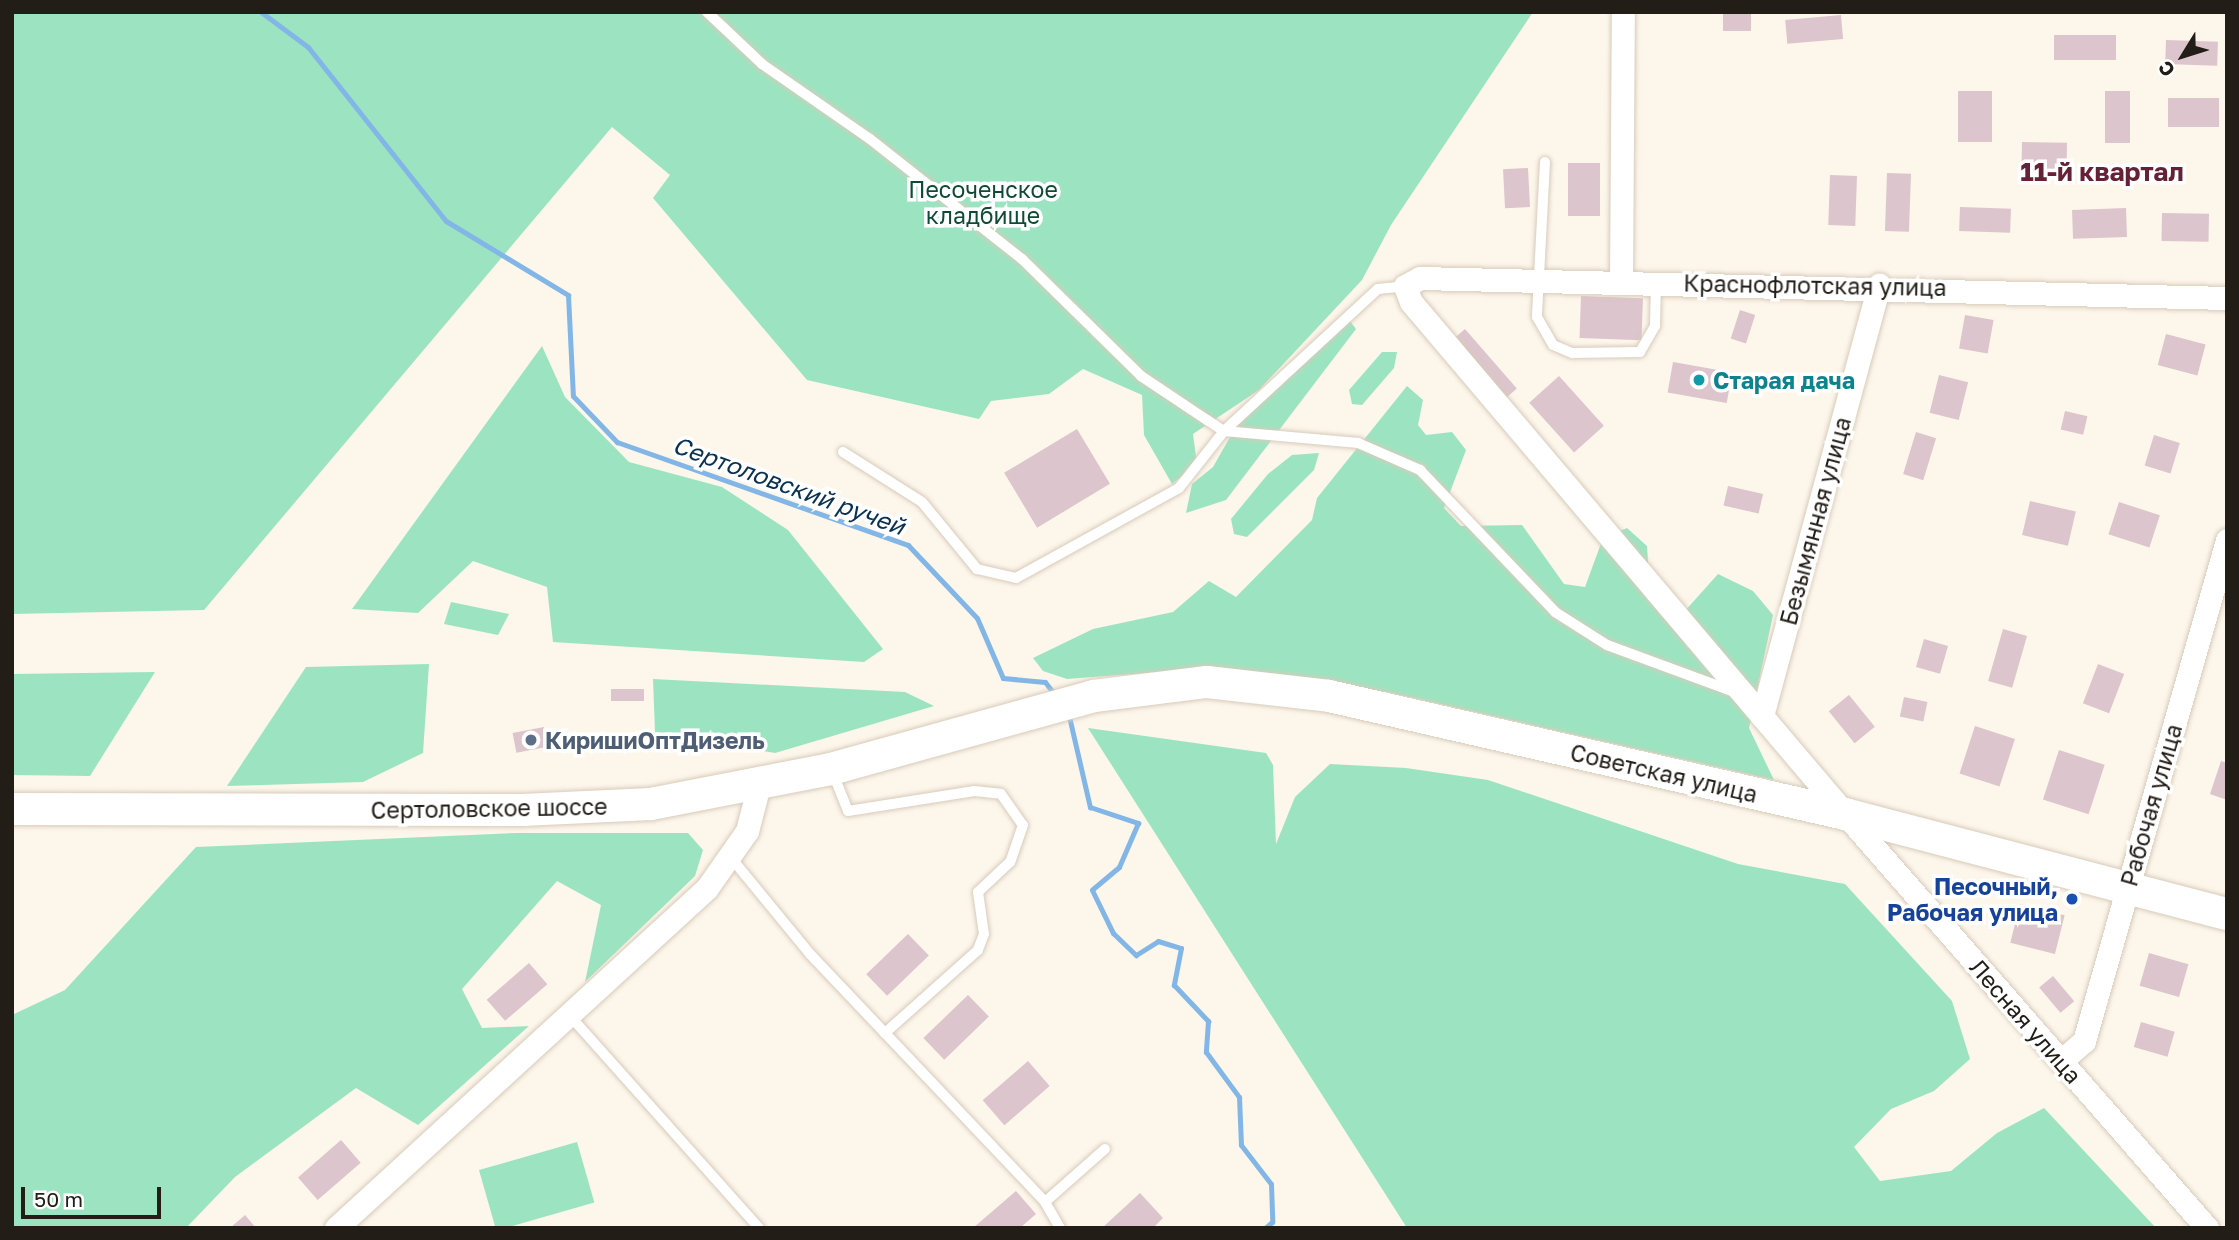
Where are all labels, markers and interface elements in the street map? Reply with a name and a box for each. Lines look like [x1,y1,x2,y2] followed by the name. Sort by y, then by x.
[2148,21,2218,91] north arrow
[2153,57,2179,82] text: С
[2020,156,2184,188] district label: 11-й квартал
[908,175,1058,229] park label: Песоченское кладбище
[1683,269,1947,301] street label: Краснофлотская улица
[1713,366,1855,394] place label: Старая дача
[1691,372,1707,388] marker: Старая дача
[1774,414,1856,628] street label: Безымянная улица
[669,430,909,540] water label: Сертоловский ручей
[2115,721,2187,889] street label: Рабочая улица
[545,726,765,754] place label: КиришиОптДизель
[523,732,539,748] marker: КиришиОптДизель
[1568,738,1760,808] street label: Советская улица
[370,792,608,824] street label: Сертоловское шоссе
[1887,872,2058,926] place label: Песочный, Рабочая улица
[2064,891,2080,907] marker: Песочный, Рабочая улица
[1965,953,2087,1089] street label: Лесная улица
[24,1174,164,1218] scale bar
[34,1186,83,1212] text: 50 m

